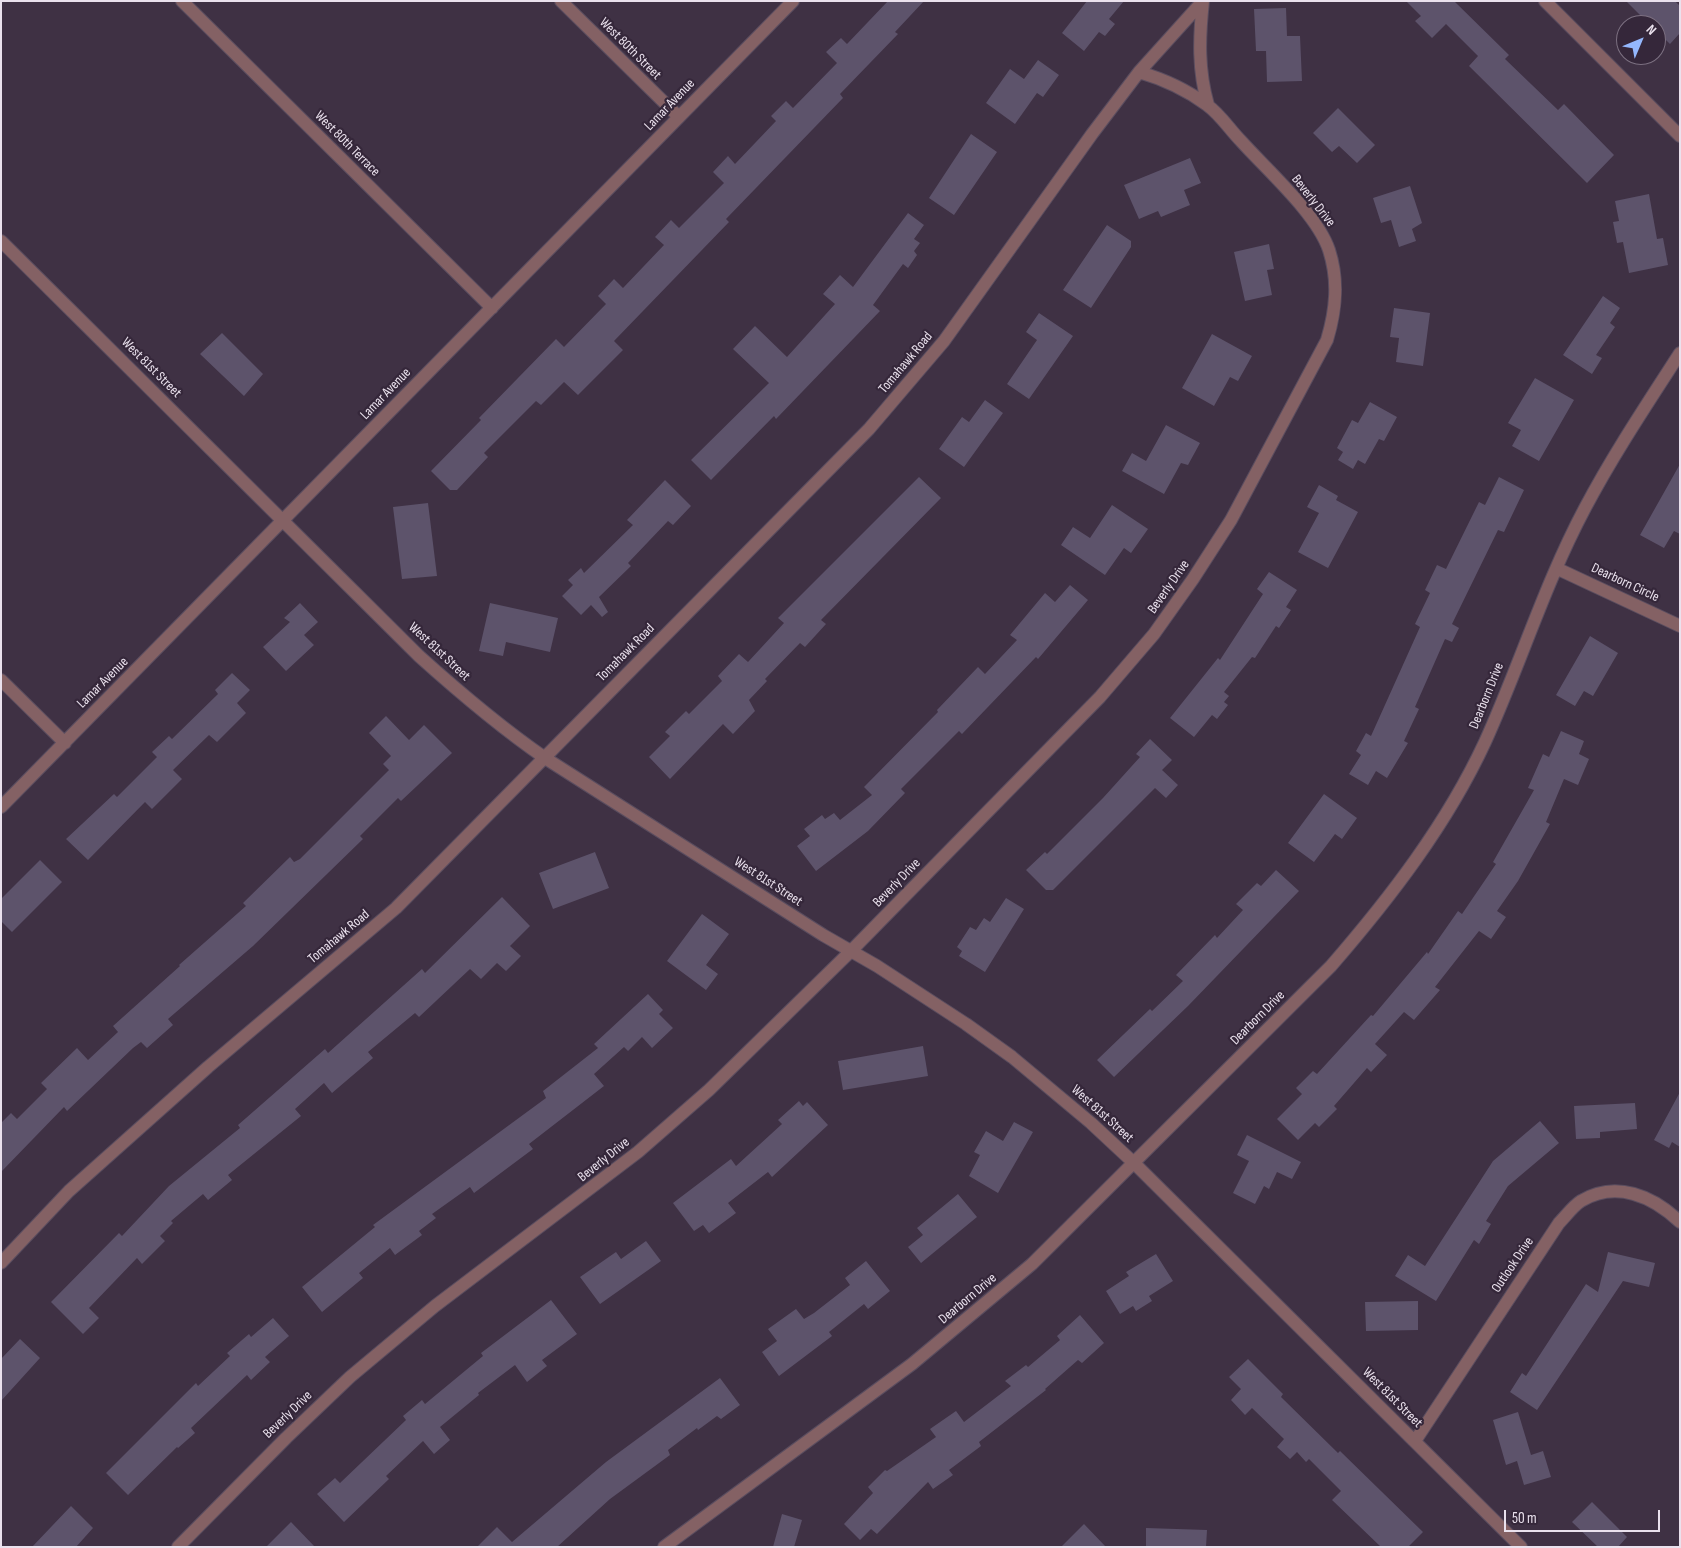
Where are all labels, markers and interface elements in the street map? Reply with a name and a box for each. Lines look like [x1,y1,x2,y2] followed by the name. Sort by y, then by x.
[596,15,664,83] street label: West 80th Street
[1616,15,1666,65] north arrow
[1643,21,1660,38] text: N
[641,76,699,134] street label: Lamar Avenue
[311,108,383,180] street label: West 80th Terrace
[1287,172,1339,230] street label: Beverly Drive
[875,329,937,397] street label: Tomahawk Road
[117,334,185,402] street label: West 81st Street
[357,365,415,423] street label: Lamar Avenue
[1145,557,1193,617] street label: Beverly Drive
[1588,560,1662,606] street label: Dearborn Circle
[405,619,473,685] street label: West 81st Street
[594,621,658,685] street label: Tomahawk Road
[74,654,132,712] street label: Lamar Avenue
[1466,660,1508,732] street label: Dearborn Drive
[731,854,805,910] street label: West 81st Street
[870,855,924,911] street label: Beverly Drive
[305,906,373,968] street label: Tomahawk Road
[1227,987,1289,1049] street label: Dearborn Drive
[1067,1082,1137,1146] street label: West 81st Street
[575,1134,633,1186] street label: Beverly Drive
[1488,1234,1538,1296] street label: Outlook Drive
[936,1270,1000,1328] street label: Dearborn Drive
[1358,1364,1426,1432] street label: West 81st Street
[260,1388,316,1442] street label: Beverly Drive
[1506,1500,1662,1532] scale bar
[1512,1509,1537,1528] text: 50 m

